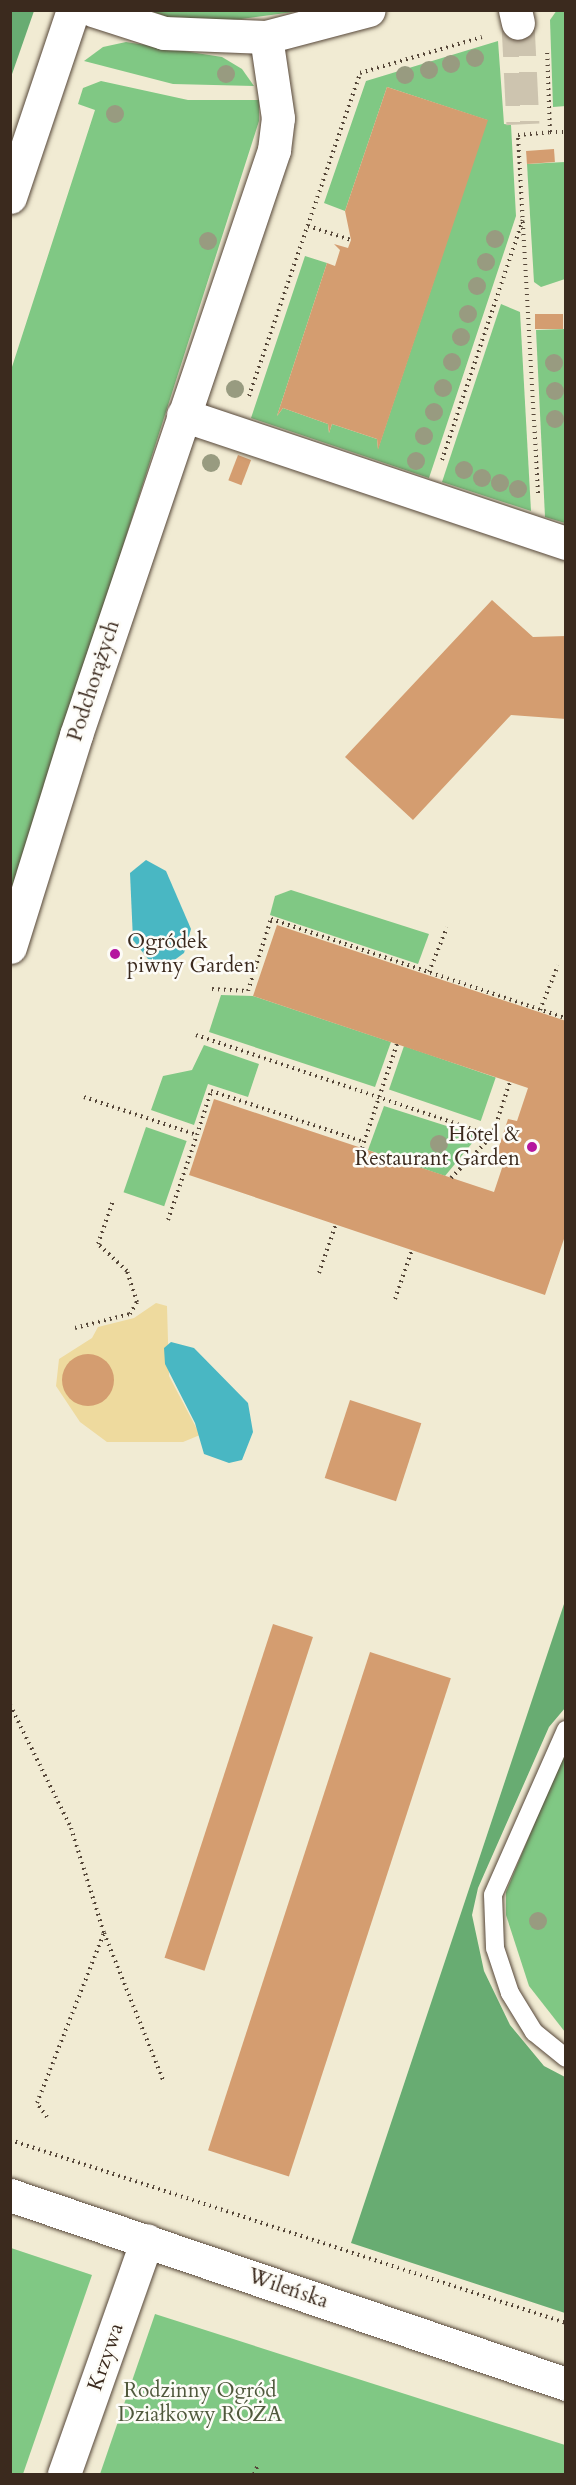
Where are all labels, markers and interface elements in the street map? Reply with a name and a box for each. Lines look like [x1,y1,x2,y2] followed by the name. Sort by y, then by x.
[63,617,125,745] street label: Podchorążych
[127,929,256,979] place label: Ogródek piwny Garden
[108,947,122,961] marker: Ogródek piwny Garden
[355,1122,520,1172] place label: Hotel & Restaurant Garden
[525,1140,539,1154] marker: Hotel & Restaurant Garden
[245,2264,331,2314] street label: Wileńska
[83,2320,129,2394] street label: Krzywa
[118,2378,282,2428] park label: Rodzinny Ogród Działkowy RÓŻA

